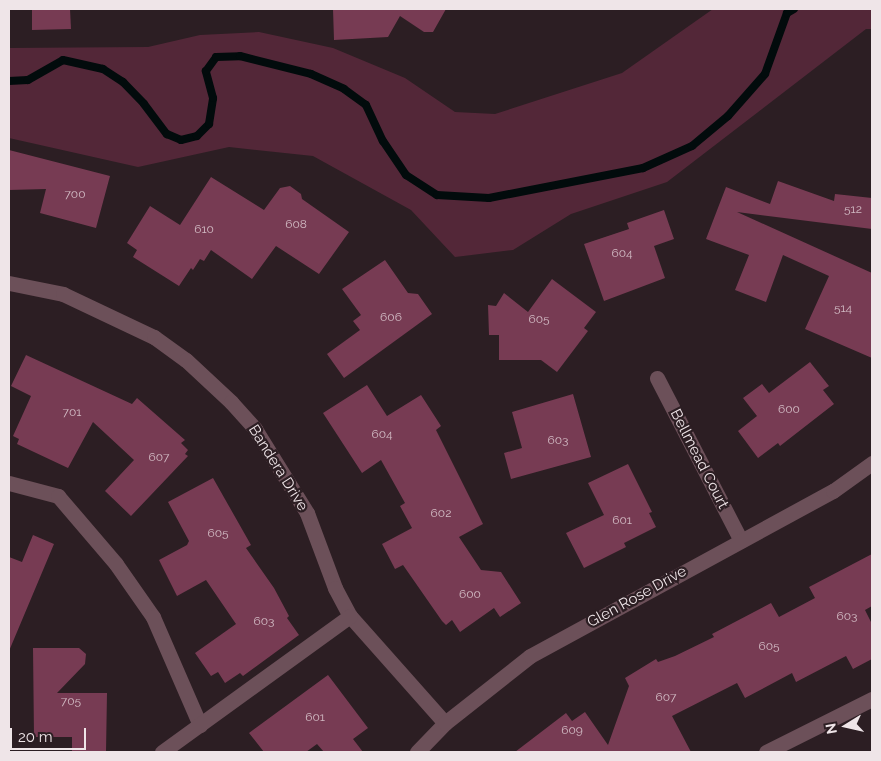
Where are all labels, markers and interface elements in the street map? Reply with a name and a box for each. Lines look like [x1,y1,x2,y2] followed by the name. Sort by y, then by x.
[64,188,86,202] house number: 700
[844,203,862,217] house number: 512
[285,218,307,232] house number: 608
[194,223,214,237] house number: 610
[611,247,633,261] house number: 604
[834,302,852,316] house number: 514
[380,311,402,325] house number: 606
[528,313,550,327] house number: 605
[778,403,800,417] house number: 600
[63,406,81,420] house number: 701
[666,406,732,512] street label: Bellmead Court
[244,422,312,514] street label: Bandera Drive
[371,428,393,442] house number: 604
[548,434,568,448] house number: 603
[149,451,169,465] house number: 607
[431,507,451,521] house number: 602
[612,514,632,528] house number: 601
[207,527,229,541] house number: 605
[584,562,690,632] street label: Glen Rose Drive
[459,588,481,602] house number: 600
[837,610,857,624] house number: 603
[254,615,274,629] house number: 603
[758,640,780,654] house number: 605
[656,691,676,705] house number: 607
[61,695,81,709] house number: 705
[821,701,871,751] north arrow
[305,711,325,725] house number: 601
[12,718,89,750] scale bar
[822,722,840,735] text: N
[561,724,583,738] house number: 609
[18,728,53,746] text: 20 m

